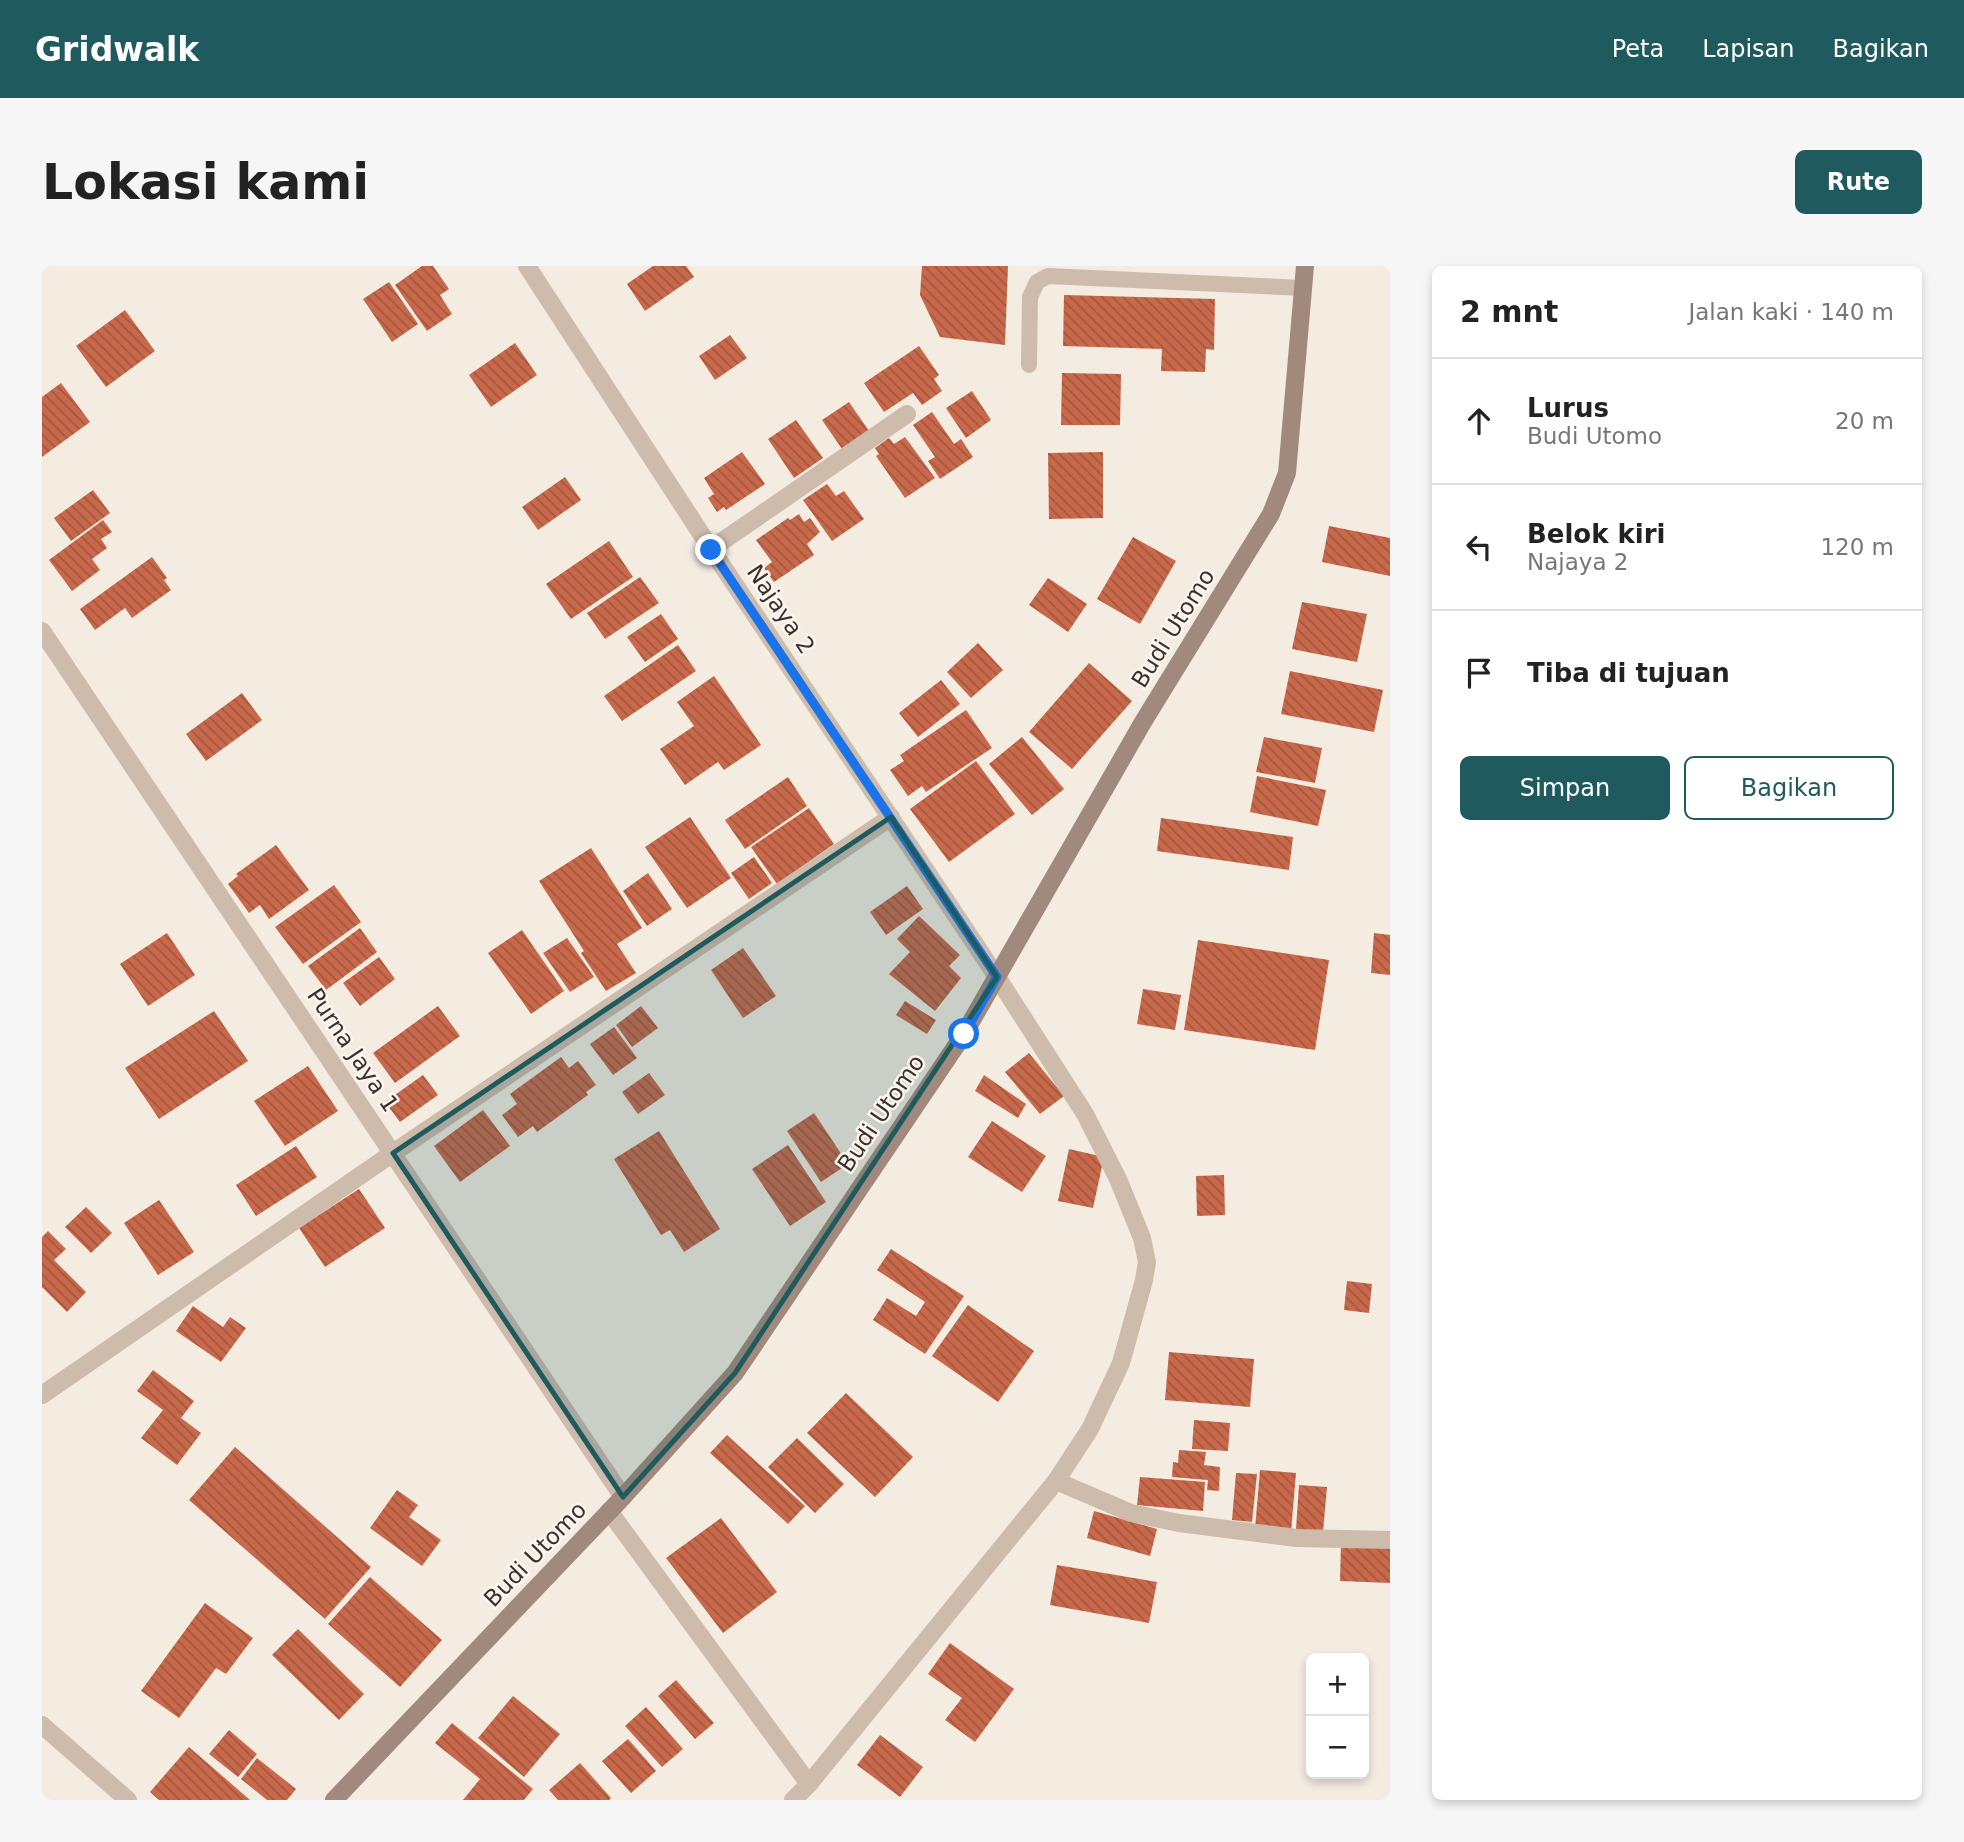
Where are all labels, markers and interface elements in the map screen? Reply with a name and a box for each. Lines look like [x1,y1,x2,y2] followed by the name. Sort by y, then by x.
[35,30,199,69] text: Gridwalk
[1612,35,1664,63] text: Peta
[1702,35,1795,63] text: Lapisan
[1833,35,1929,63] text: Bagikan
[1795,150,1922,214] button: Rute
[42,154,369,211] text: Lokasi kami
[1460,294,1558,329] text: 2 mnt
[1688,299,1894,325] text: Jalan kaki · 140 m
[1527,393,1609,423] text: Lurus
[1460,402,1498,440] icon: ahead
[1835,408,1894,434] text: 20 m
[1527,423,1662,449] text: Budi Utomo
[1527,519,1666,549] text: Belok kiri
[1460,528,1498,566] icon: left
[695,534,726,565] route end
[1820,534,1894,560] text: 120 m
[1527,549,1628,575] text: Najaya 2
[742,560,820,658] street label: Najaya 2
[1126,564,1220,692] street label: Budi Utomo
[1460,654,1498,692] icon: arrive
[1527,658,1730,688] text: Tiba di tujuan
[1460,756,1670,820] button: Simpan
[1684,756,1894,820] button: Bagikan
[302,983,404,1117] street label: Purna Jaya 1
[948,1018,979,1049] route start
[832,1050,930,1176] street label: Budi Utomo
[479,1496,591,1612] street label: Budi Utomo
[1306,1653,1369,1779] map controls
[1306,1653,1369,1716] button: +
[1306,1716,1369,1779] button: −

